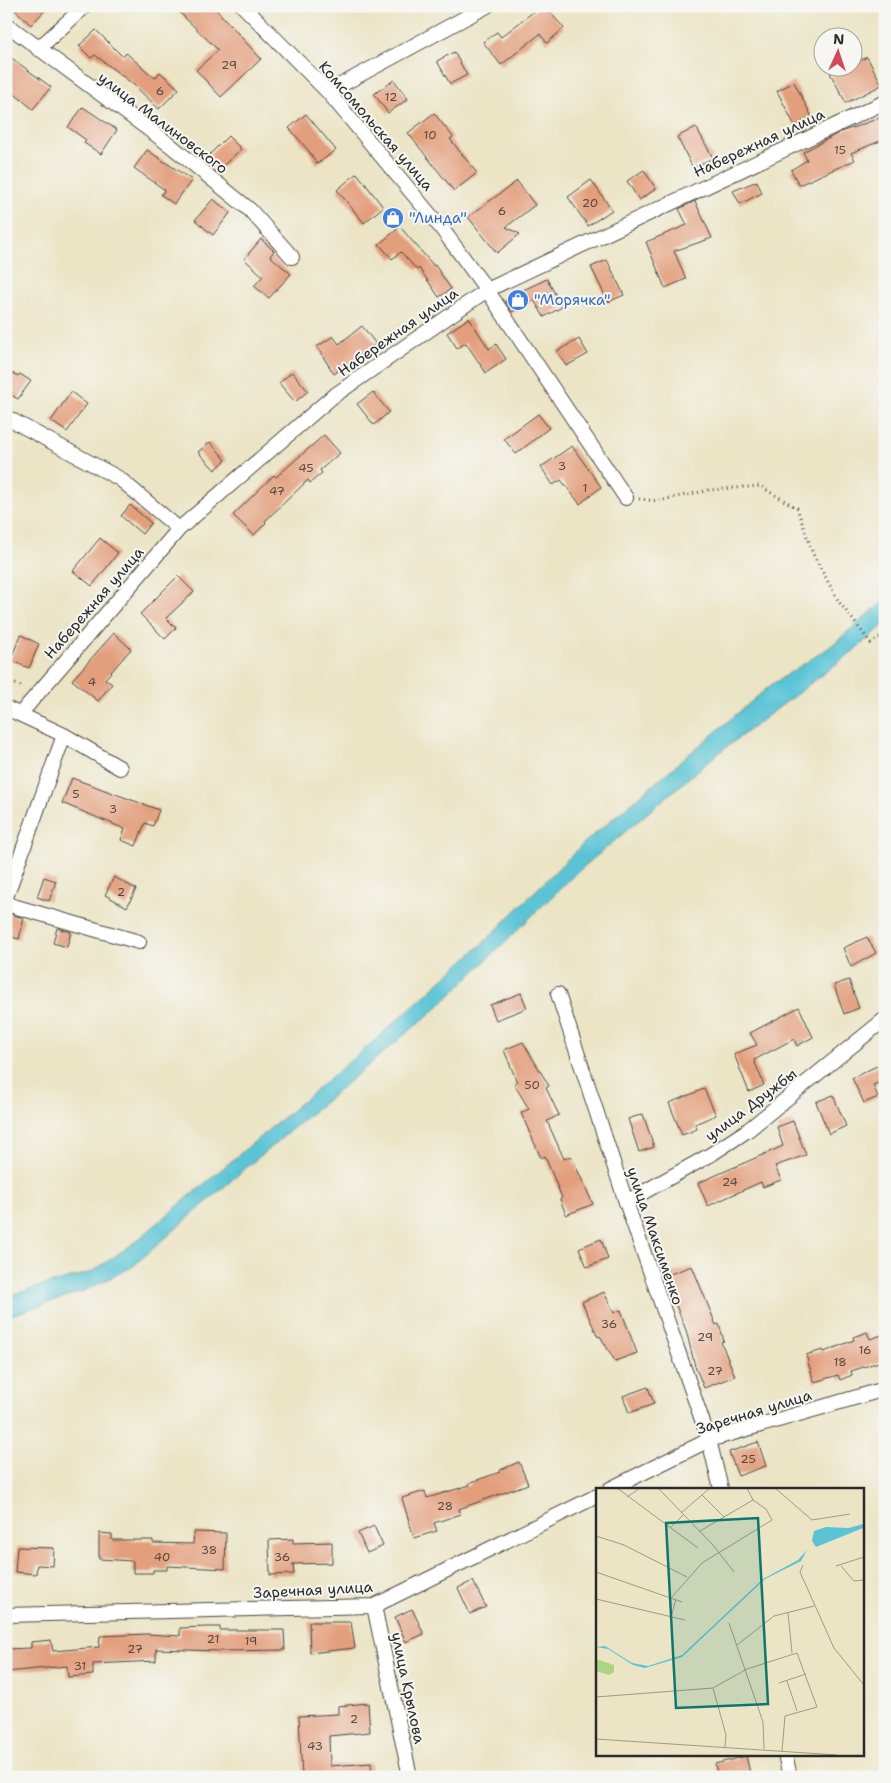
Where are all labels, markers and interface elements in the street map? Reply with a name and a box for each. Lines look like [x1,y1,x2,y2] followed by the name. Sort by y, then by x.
[814,28,864,78] north arrow
[833,30,845,48] text: N
[221,57,237,73] house number: 29
[314,57,438,195] street label: Комсомольская улица
[94,68,232,178] street label: улица Малиновского
[156,83,164,99] house number: 6
[385,89,397,105] house number: 12
[690,104,828,182] street label: Набережная улица
[423,127,437,143] house number: 10
[834,142,846,158] house number: 15
[582,195,598,211] house number: 20
[498,203,506,219] house number: 6
[381,206,405,230] shop icon: "Линда"
[409,208,467,228] place label: "Линда"
[334,283,463,381] street label: Набережная улица
[506,288,530,312] shop icon: "Морячка"
[534,290,611,310] place label: "Морячка"
[558,458,566,474] house number: 3
[298,460,314,476] house number: 45
[582,480,588,496] house number: 1
[269,483,285,499] house number: 47
[40,542,149,663] street label: Набережная улица
[88,674,96,690] house number: 4
[72,786,80,802] house number: 5
[109,801,117,817] house number: 3
[117,884,125,900] house number: 2
[701,1064,801,1146] street label: улица Дружбы
[524,1077,540,1093] house number: 50
[622,1164,688,1308] street label: улица Максименко
[722,1174,738,1190] house number: 24
[601,1316,617,1332] house number: 36
[697,1329,713,1345] house number: 29
[858,1342,872,1358] house number: 16
[833,1354,847,1370] house number: 18
[707,1363,723,1379] house number: 27
[694,1385,815,1439] street label: Заречная улица
[740,1451,756,1467] house number: 25
[596,1488,864,1756] inset map
[437,1498,453,1514] house number: 28
[201,1542,217,1558] house number: 38
[154,1549,170,1565] house number: 40
[274,1549,290,1565] house number: 36
[253,1577,374,1603] street label: Заречная улица
[386,1630,430,1746] street label: улица Крылова
[207,1631,219,1647] house number: 21
[245,1633,257,1649] house number: 19
[127,1641,143,1657] house number: 27
[74,1658,86,1674] house number: 31
[350,1711,358,1727] house number: 2
[307,1738,323,1754] house number: 43

